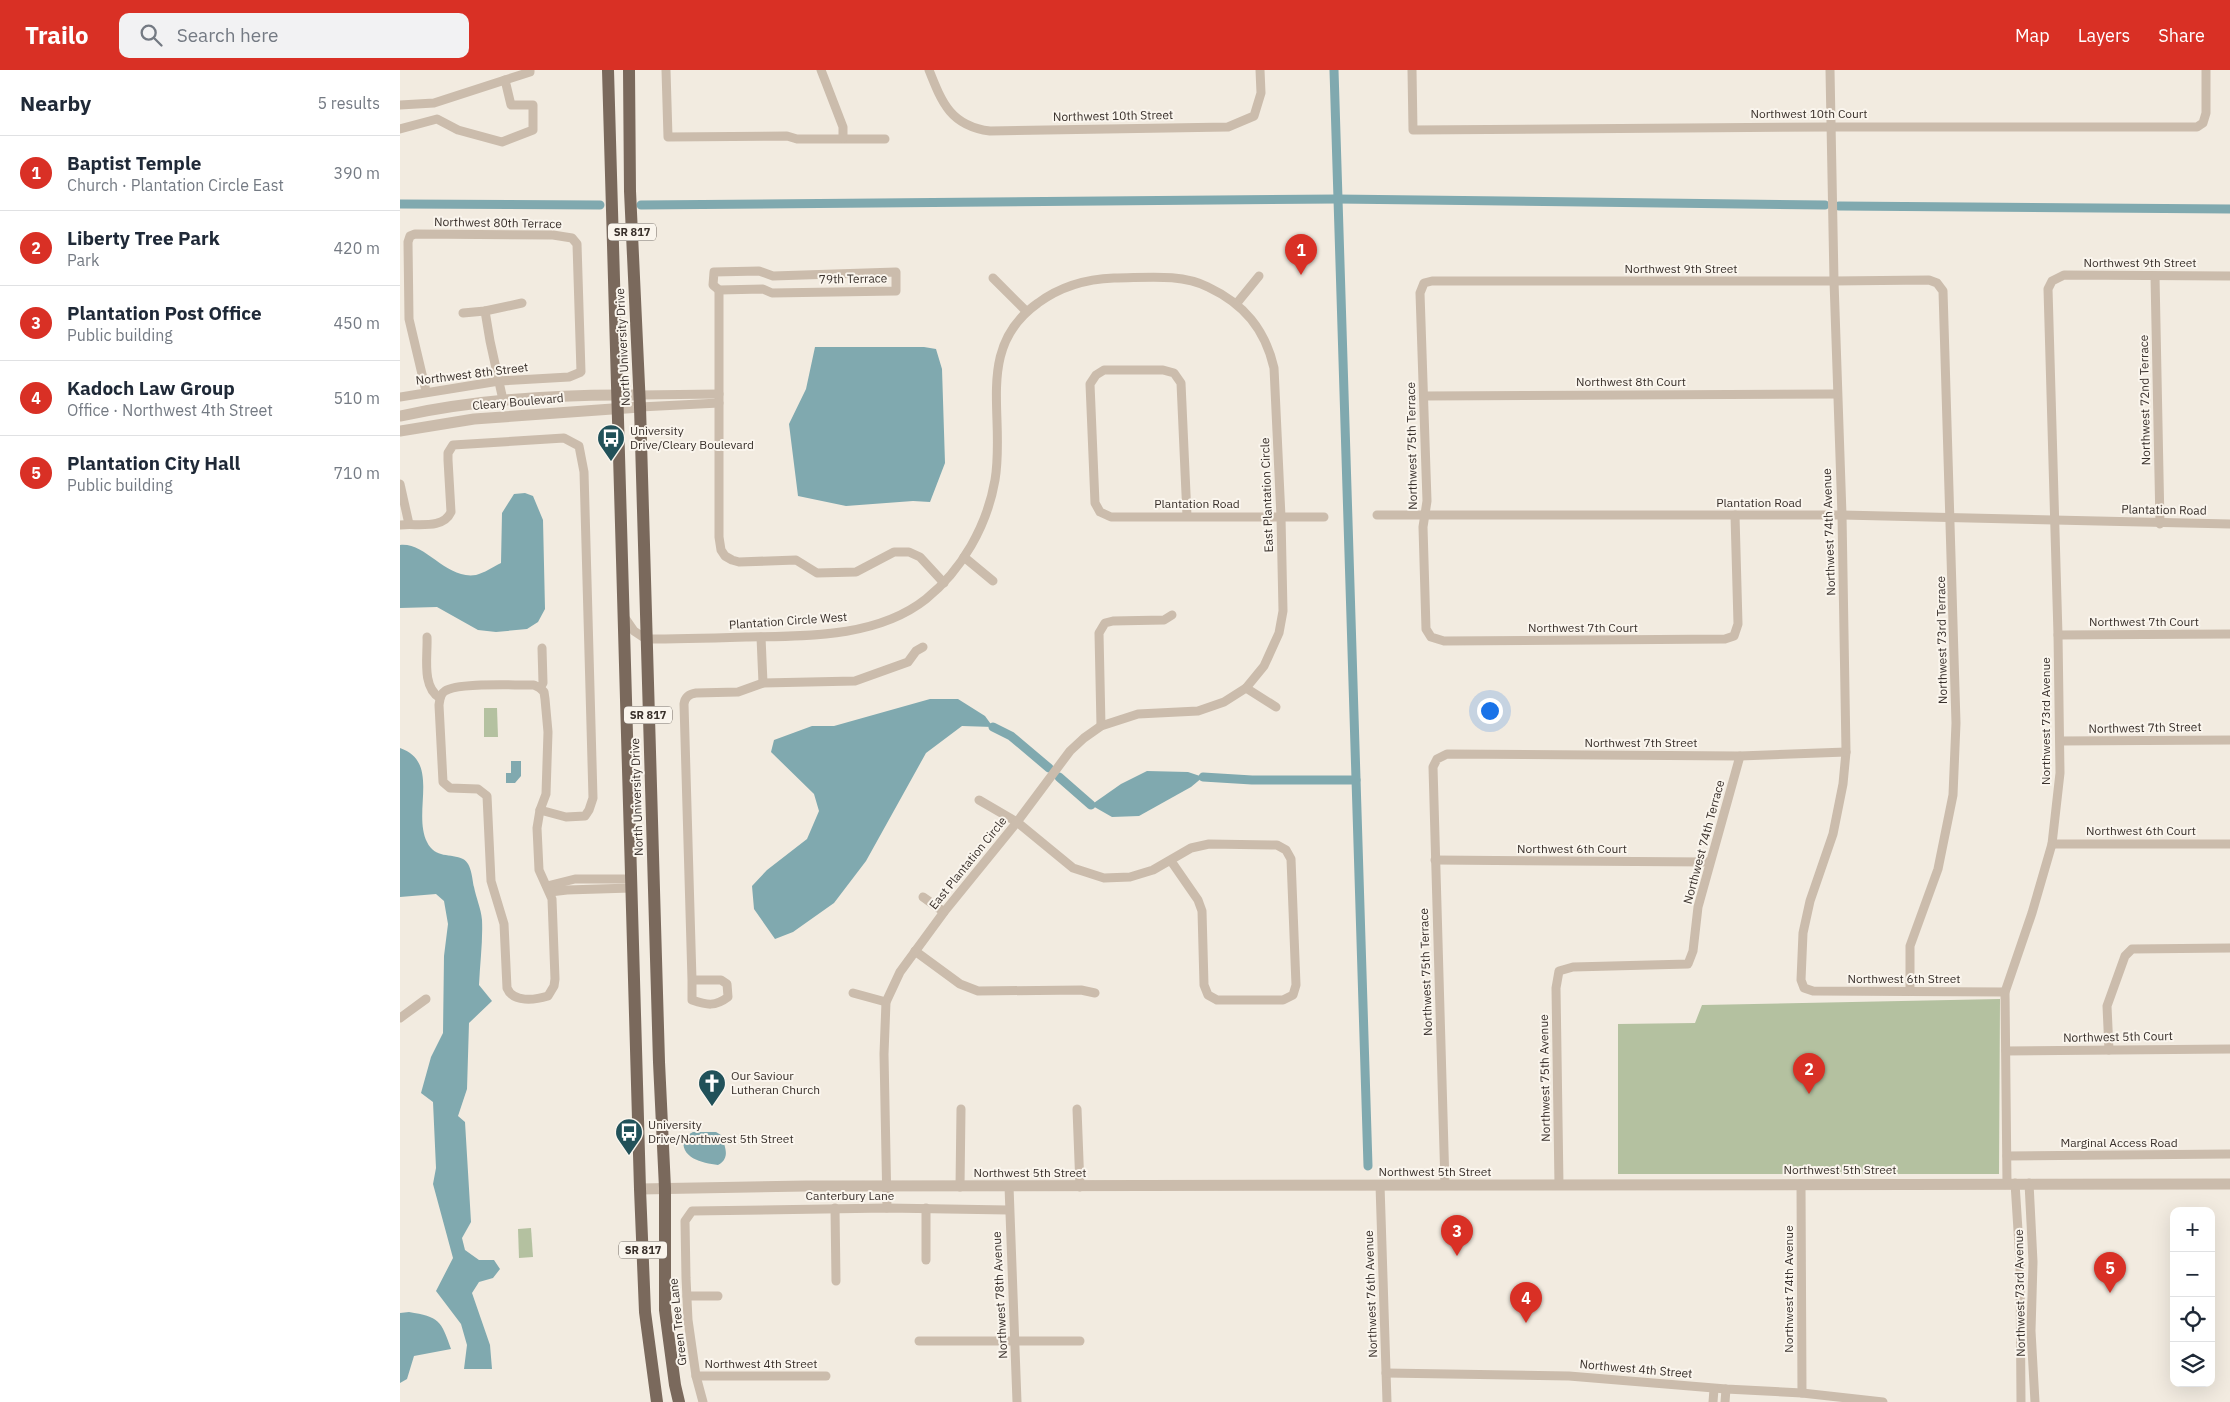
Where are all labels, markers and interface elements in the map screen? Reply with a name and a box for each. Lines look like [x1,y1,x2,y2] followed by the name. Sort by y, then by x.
[119,13,469,58] search box
[25,19,89,51] text: Trailo
[137,21,165,49] icon: search
[177,23,278,47] text: Search here
[2015,24,2050,47] text: Map
[2078,24,2130,47] text: Layers
[2158,24,2205,47] text: Share
[20,89,91,117] text: Nearby
[317,93,380,113] text: 5 results
[1750,106,1868,121] street label: Northwest 10th Court
[1053,107,1173,124] street label: Northwest 10th Street
[67,151,201,175] text: Baptist Temple
[31,163,41,183] text: 1
[333,163,380,183] text: 390 m
[67,175,284,195] text: Church · Plantation Circle East
[434,214,562,231] street label: Northwest 80th Terrace
[608,224,656,240] road number: SR 817
[67,226,220,250] text: Liberty Tree Park
[1285,234,1317,275] pin: 1
[31,238,41,258] text: 2
[333,238,380,258] text: 420 m
[67,250,99,270] text: Park
[2083,255,2197,270] street label: Northwest 9th Street
[1624,261,1738,276] street label: Northwest 9th Street
[819,270,888,287] street label: 79th Terrace
[612,287,633,406] street label: North University Drive
[67,301,262,325] text: Plantation Post Office
[31,313,41,333] text: 3
[333,313,380,333] text: 450 m
[67,325,173,345] text: Public building
[2136,334,2153,465] street label: Northwest 72nd Terrace
[415,359,529,388] street label: Northwest 8th Street
[1576,374,1686,389] street label: Northwest 8th Court
[67,376,235,400] text: Kadoch Law Group
[1403,382,1420,510] street label: Northwest 75th Terrace
[31,388,41,408] text: 4
[333,388,380,408] text: 510 m
[472,390,564,413] street label: Cleary Boulevard
[67,400,273,420] text: Office · Northwest 4th Street
[596,423,626,462] bus stop icon: University Drive/Cleary Boulevard
[630,423,754,452] place label: University Drive/Cleary Boulevard
[1257,437,1276,553] street label: East Plantation Circle
[67,451,240,475] text: Plantation City Hall
[31,463,41,483] text: 5
[333,463,380,483] text: 710 m
[1819,468,1838,596] street label: Northwest 74th Avenue
[67,475,173,495] text: Public building
[1716,495,1802,510] street label: Plantation Road
[1154,496,1240,511] street label: Plantation Road
[2121,501,2207,518] street label: Plantation Road
[1933,575,1950,704] street label: Northwest 73rd Terrace
[728,609,848,632] street label: Plantation Circle West
[2089,614,2199,629] street label: Northwest 7th Court
[1528,620,1638,635] street label: Northwest 7th Court
[2038,657,2053,785] street label: Northwest 73rd Avenue
[1477,698,1503,724] your location
[624,706,672,724] road number: SR 817
[2088,719,2202,736] street label: Northwest 7th Street
[1584,735,1698,750] street label: Northwest 7th Street
[627,737,646,856] street label: North University Drive
[1680,778,1727,906] street label: Northwest 74th Terrace
[926,813,1010,912] street label: East Plantation Circle
[2086,823,2196,838] street label: Northwest 6th Court
[1517,841,1627,856] street label: Northwest 6th Court
[1416,907,1435,1036] street label: Northwest 75th Terrace
[1847,971,1961,986] street label: Northwest 6th Street
[1536,1014,1553,1142] street label: Northwest 75th Avenue
[2063,1028,2173,1045] street label: Northwest 5th Court
[1793,1053,1825,1094] pin: 2
[697,1068,727,1107] church icon: Our Saviour Lutheran Church
[731,1068,820,1097] place label: Our Saviour Lutheran Church
[614,1117,644,1156] bus stop icon: University Drive/Northwest 5th Street
[648,1117,794,1146] place label: University Drive/Northwest 5th Street
[2060,1135,2178,1150] street label: Marginal Access Road
[1783,1162,1897,1177] street label: Northwest 5th Street
[1378,1164,1492,1179] street label: Northwest 5th Street
[973,1165,1087,1180] street label: Northwest 5th Street
[806,1188,895,1203] street label: Canterbury Lane
[2170,1207,2215,1387] map controls
[2170,1207,2215,1252] button: +
[1441,1215,1473,1256] pin: 3
[1781,1225,1796,1353] street label: Northwest 74th Avenue
[2011,1229,2028,1357] street label: Northwest 73rd Avenue
[1361,1230,1380,1358] street label: Northwest 76th Avenue
[989,1231,1010,1359] street label: Northwest 78th Avenue
[619,1242,667,1258] road number: SR 817
[2094,1252,2126,1293] pin: 5
[2170,1252,2215,1297] button: −
[665,1277,690,1367] street label: Green Tree Lane
[1510,1282,1542,1323] pin: 4
[2170,1297,2215,1342] button: locate
[2170,1342,2215,1387] button: layers
[704,1356,818,1371] street label: Northwest 4th Street
[1579,1356,1693,1381] street label: Northwest 4th Street

